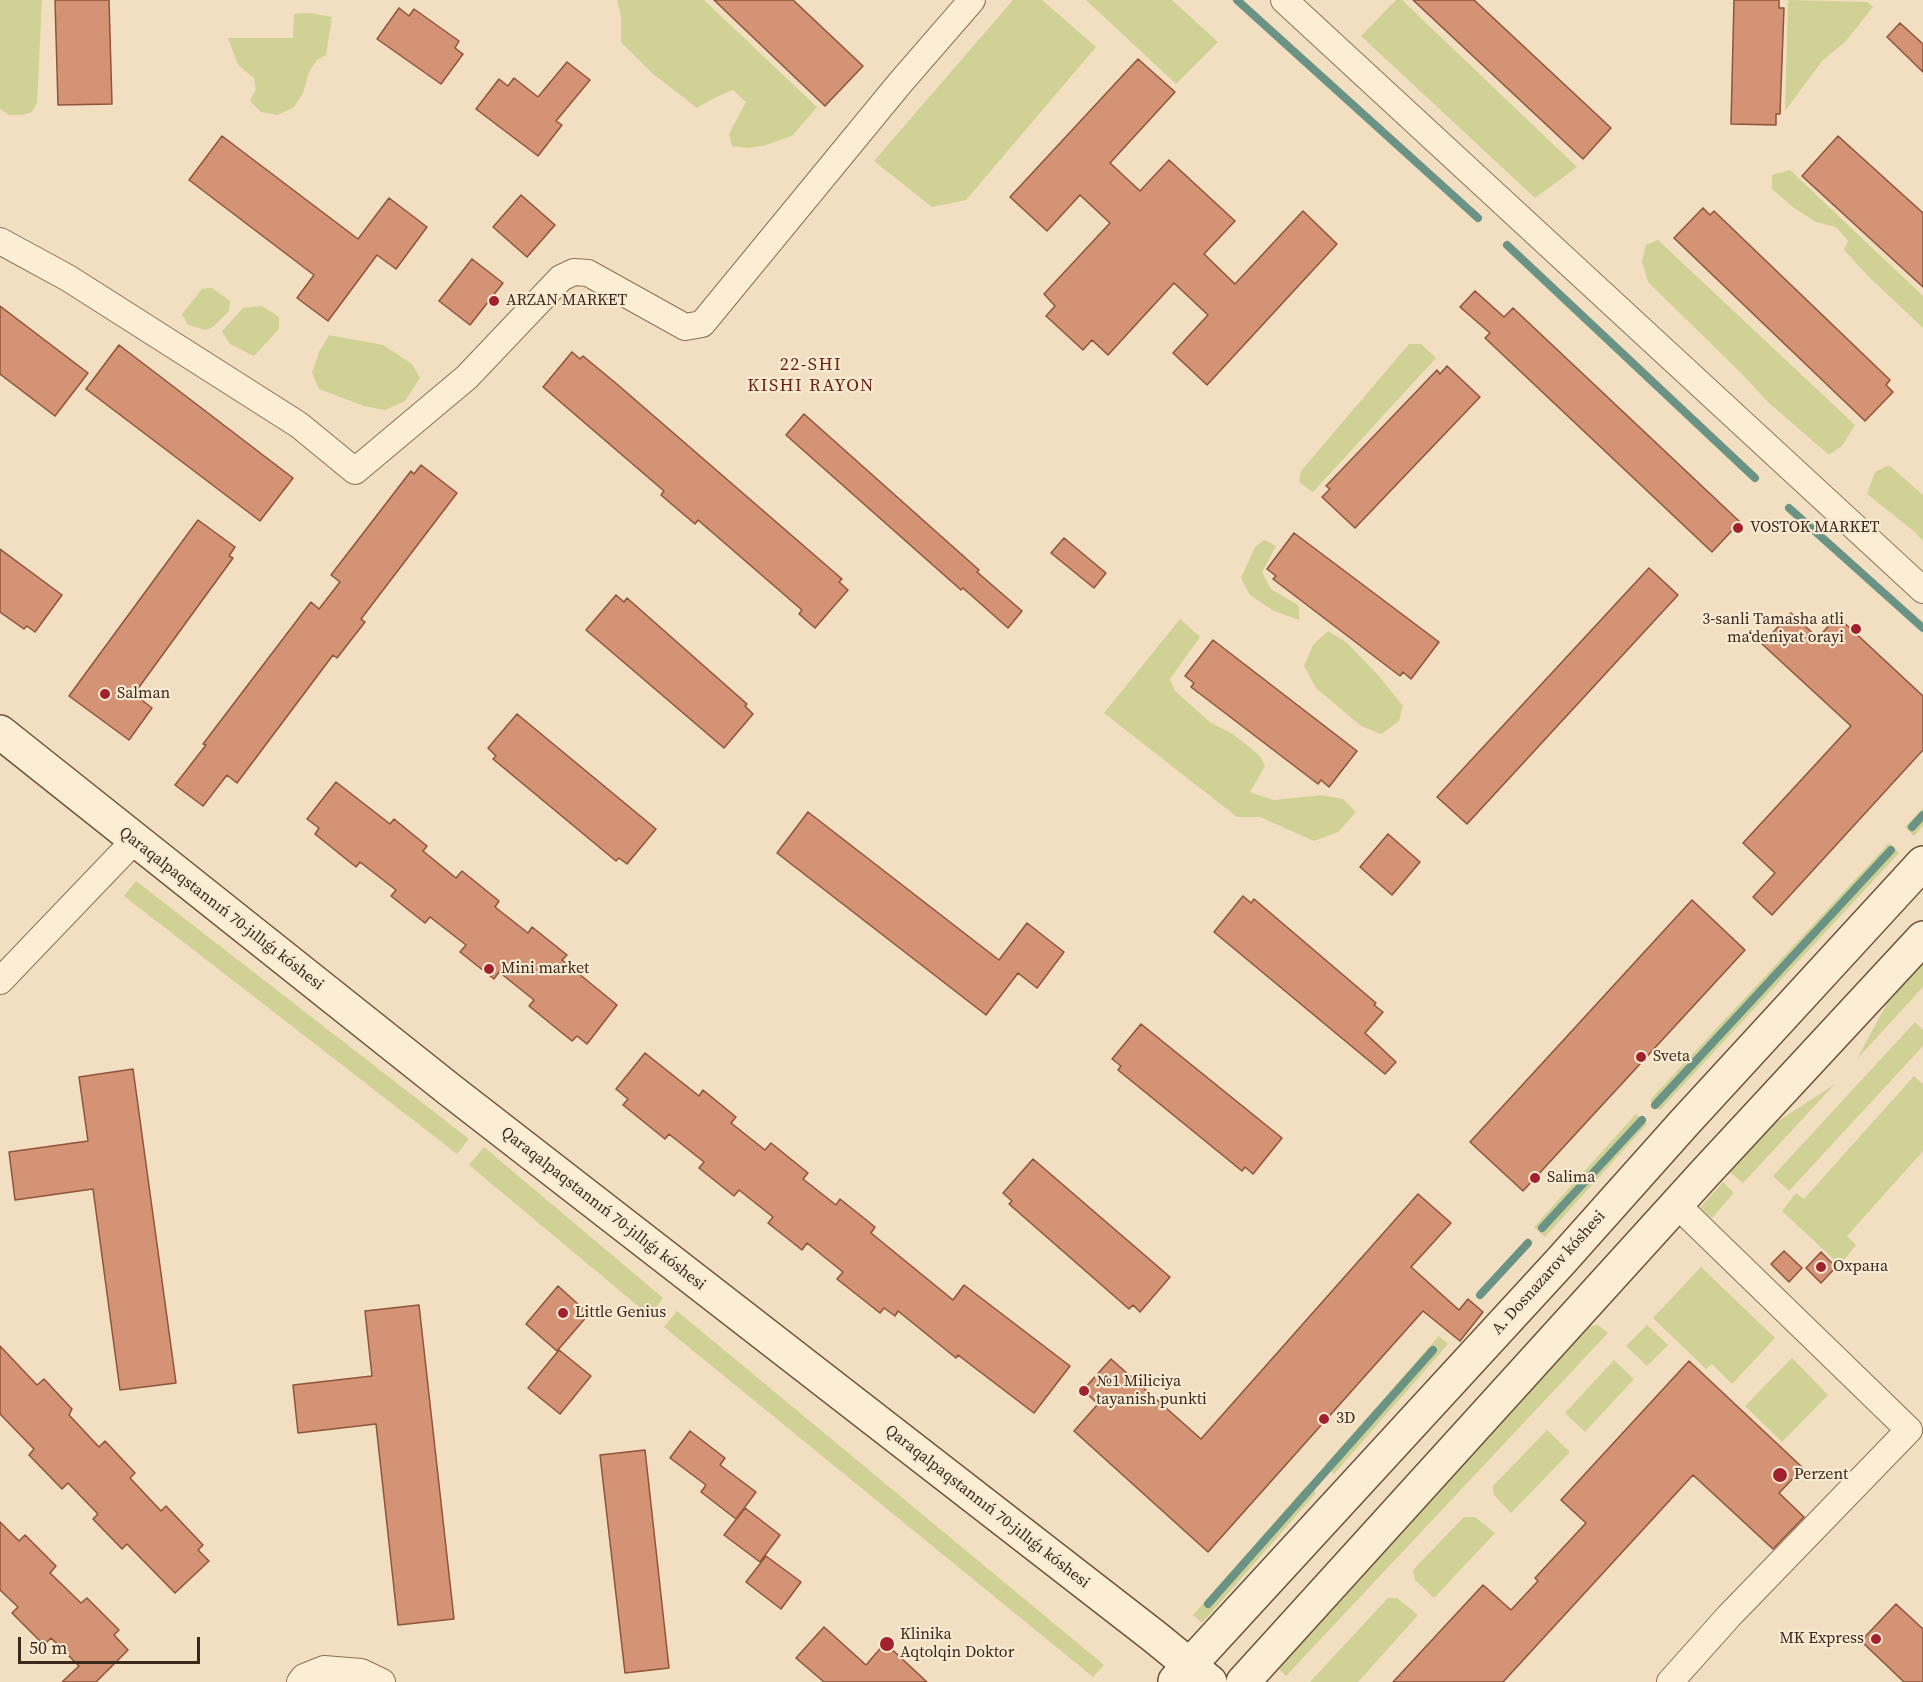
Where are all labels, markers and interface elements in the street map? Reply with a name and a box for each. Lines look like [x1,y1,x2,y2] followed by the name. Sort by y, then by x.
[506,291,627,311] place label: ARZAN MARKET
[487,294,501,308] marker: ARZAN MARKET
[747,354,875,397] district label: 22-SHI KISHI RAYON
[1750,518,1879,538] place label: VOSTOK MARKET
[1731,521,1745,535] marker: VOSTOK MARKET
[1702,610,1844,648] place label: 3-sanli Tamasha atli maʻdeniyat orayi
[1849,622,1863,636] marker: 3-sanli Tamasha atli maʻdeniyat orayi
[117,684,170,704] place label: Salman
[98,687,112,701] marker: Salman
[115,823,327,995] street label: Qaraqalpaqstannıń 70-jıllıǵı kóshesi
[501,959,589,979] place label: Mini market
[482,962,496,976] marker: Mini market
[1653,1047,1690,1067] place label: Sveta
[1634,1050,1648,1064] marker: Sveta
[497,1123,709,1295] street label: Qaraqalpaqstannıń 70-jıllıǵı kóshesi
[1547,1168,1595,1188] place label: Salima
[1528,1171,1542,1185] marker: Salima
[1488,1207,1610,1339] street label: A. Dosnazarov kóshesi
[1833,1257,1888,1277] place label: Охрана
[1814,1260,1828,1274] marker: Охрана
[575,1303,666,1323] place label: Little Genius
[556,1306,570,1320] marker: Little Genius
[1096,1372,1207,1410] place label: №1 Miliciya tayanish punkti
[1077,1384,1091,1398] marker: №1 Miliciya tayanish punkti
[1336,1409,1355,1429] place label: 3D
[1317,1412,1331,1426] marker: 3D
[881,1421,1093,1593] street label: Qaraqalpaqstannıń 70-jıllıǵı kóshesi
[1794,1465,1848,1485] place label: Perzent
[1771,1466,1789,1484] marker: Perzent
[21,1625,202,1663] scale bar
[900,1625,1014,1663] place label: Klinika Aqtolqin Doktor
[1779,1629,1864,1649] place label: MK Express
[1869,1632,1883,1646] marker: MK Express
[29,1635,67,1660] text: 50 m
[878,1635,896,1653] marker: Klinika Aqtolqin Doktor

